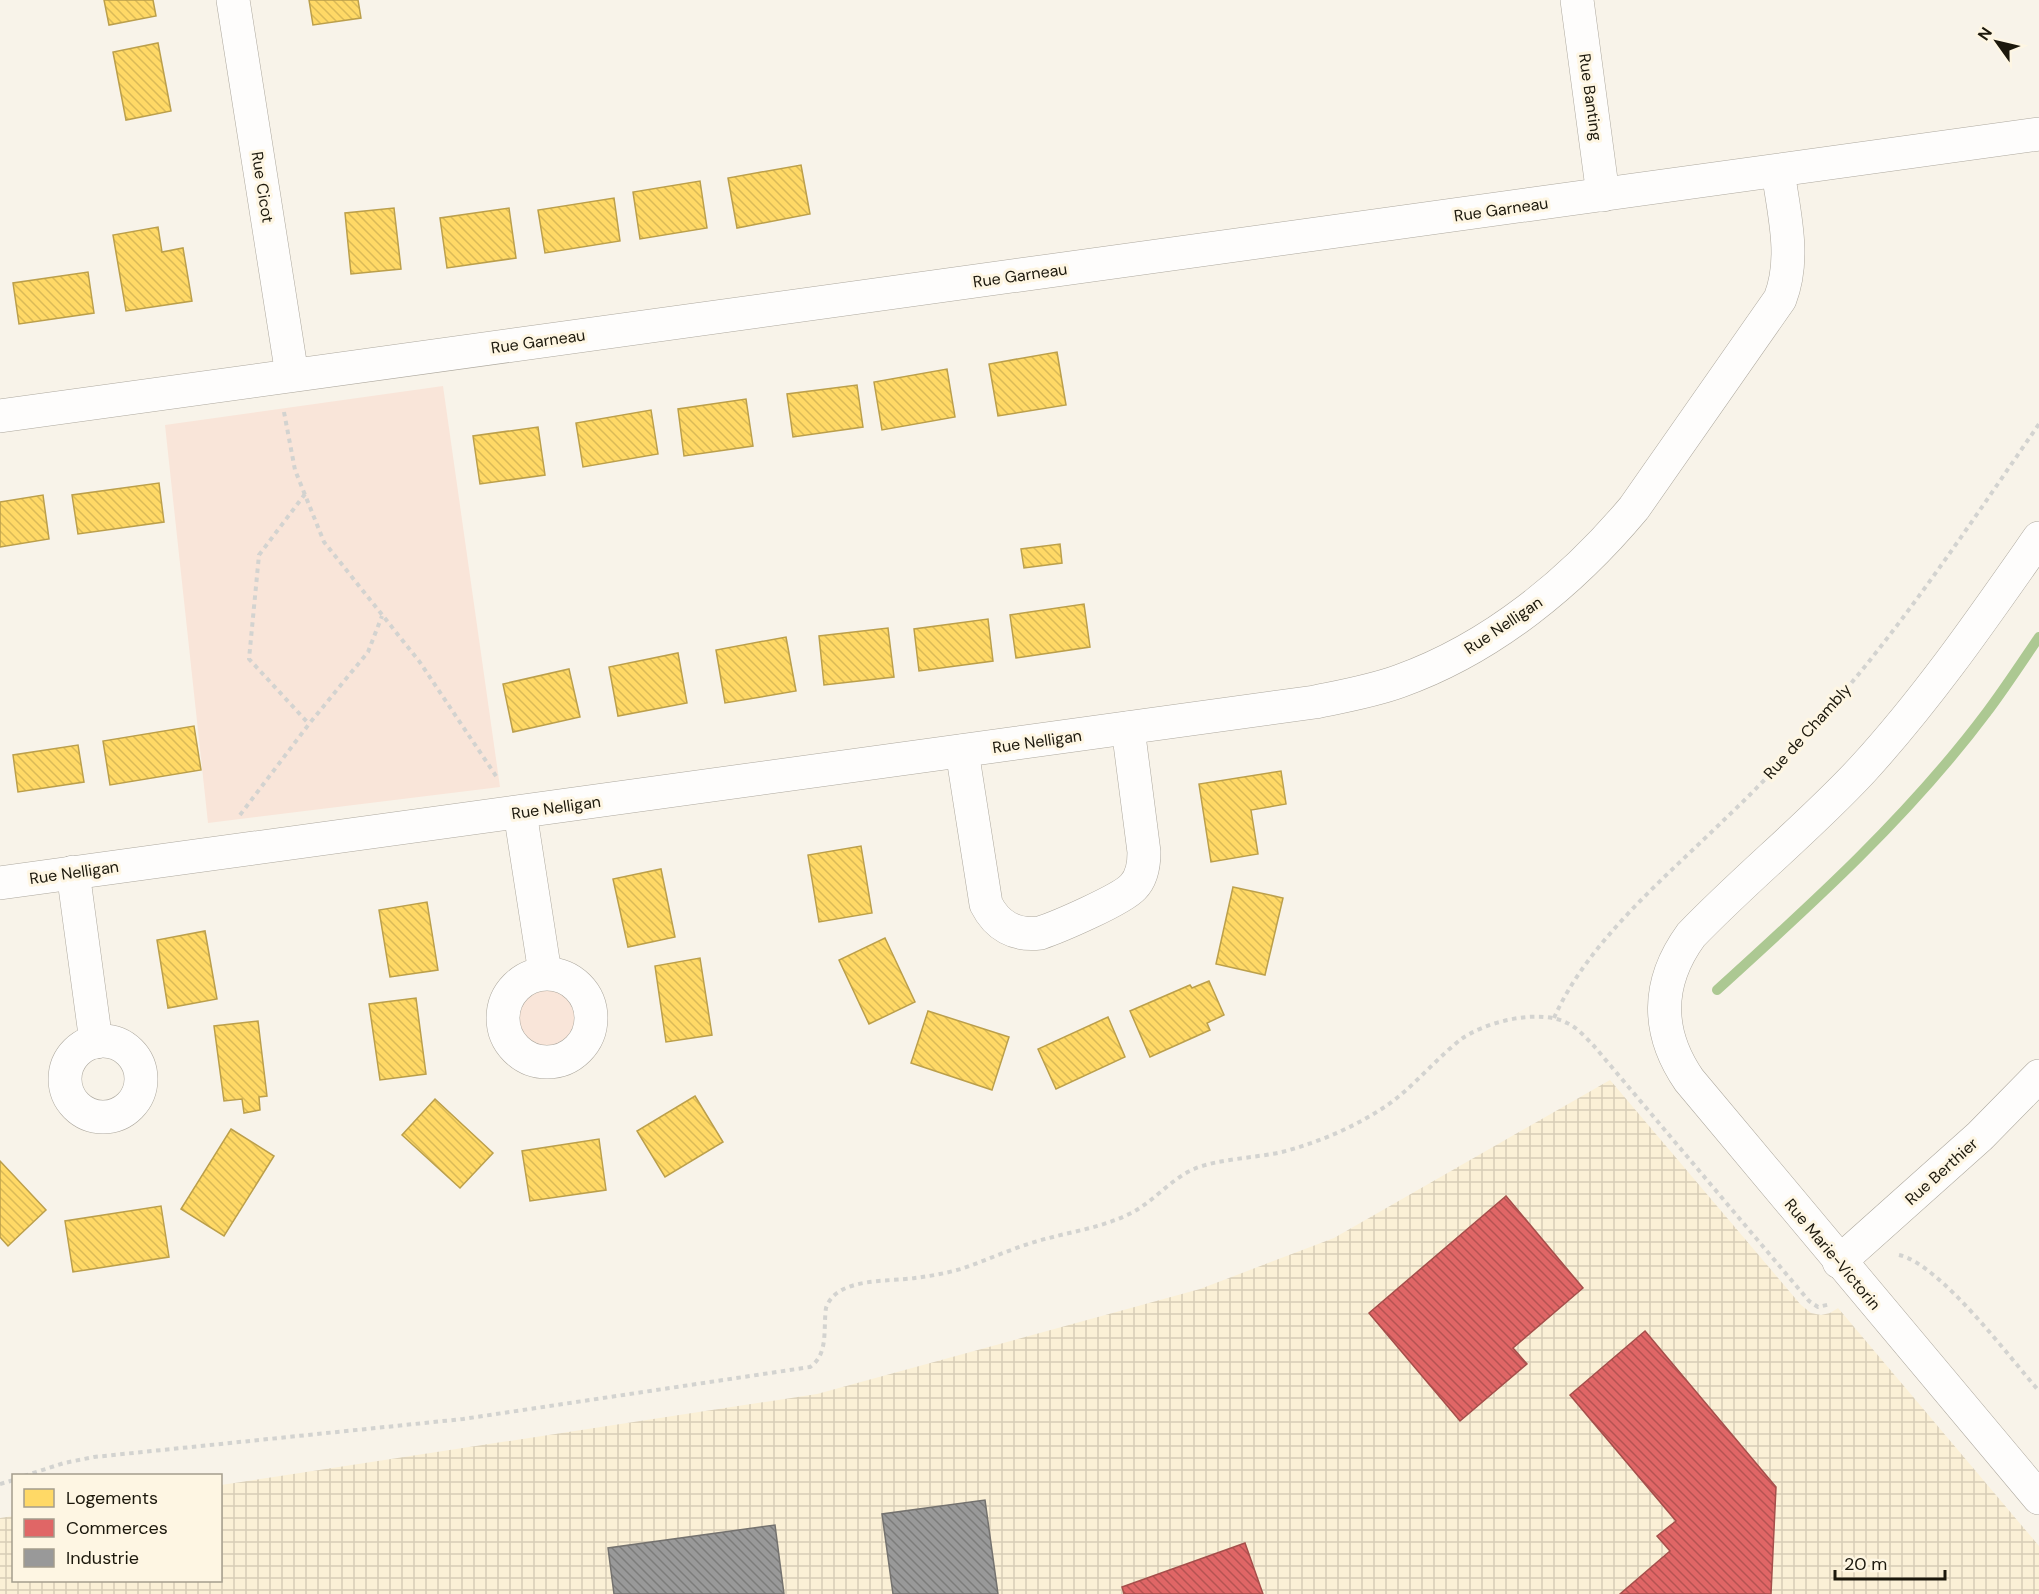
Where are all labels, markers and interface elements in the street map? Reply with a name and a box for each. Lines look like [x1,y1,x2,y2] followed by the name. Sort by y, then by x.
[1967,12,2027,72] north arrow
[1973,23,1997,45] text: N
[1574,52,1607,142] street label: Rue Banting
[247,150,279,224] street label: Rue Cicot
[1453,192,1550,226] street label: Rue Garneau
[972,258,1069,292] street label: Rue Garneau
[490,324,587,358] street label: Rue Garneau
[1460,592,1546,659] street label: Rue Nelligan
[1759,679,1856,784] street label: Rue de Chambly
[991,725,1083,758] street label: Rue Nelligan
[510,791,602,824] street label: Rue Nelligan
[28,856,120,889] street label: Rue Nelligan
[1900,1133,1982,1210] street label: Rue Berthier
[1780,1194,1885,1314] street label: Rue Marie-Victorin
[12,1474,222,1582] legend
[66,1486,158,1510] text: Logements
[66,1516,168,1540] text: Commerces
[1835,1543,1944,1581] scale bar
[66,1546,139,1570] text: Industrie
[1844,1552,1887,1576] text: 20 m

